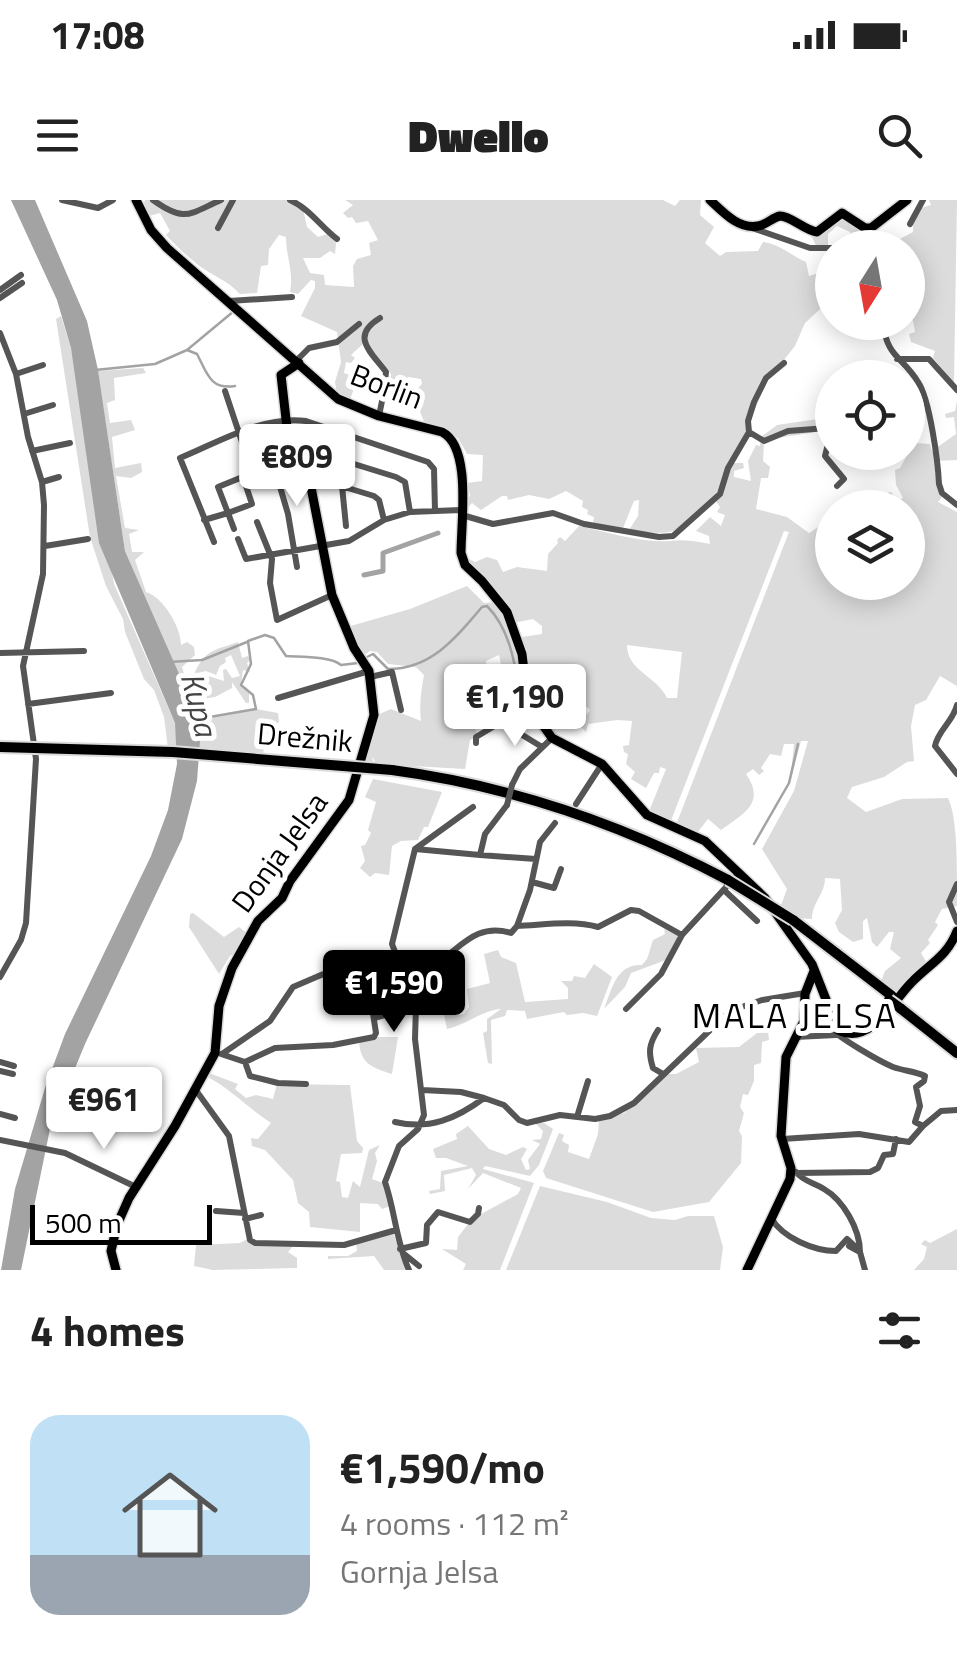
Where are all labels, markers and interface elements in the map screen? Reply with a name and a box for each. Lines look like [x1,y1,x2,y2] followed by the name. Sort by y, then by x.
[50,6,145,64] text: 17:08
[408,101,549,169] text: Dwello
[30,108,85,163] icon: menu
[872,108,927,163] icon: search
[815,230,925,340] north arrow
[815,230,925,600] map controls
[344,351,430,421] street label: Borlin
[815,360,925,470] button: locate
[238,424,356,509] pin: €809
[261,432,333,480] text: €809
[815,490,925,600] button: layers
[434,664,596,749] pin: €1,190
[169,667,232,743] water label: Kupa
[466,672,564,720] text: €1,190
[256,710,354,764] street label: Drežnik
[220,782,338,922] street label: Donja Jelsa
[313,950,475,1035] pin: €1,590
[345,958,443,1006] text: €1,590
[692,988,898,1042] district label: MALA JELSA
[45,1067,163,1152] pin: €961
[68,1075,140,1123] text: €961
[30,1200,212,1244] scale bar
[45,1201,122,1244] text: 500 m
[30,1298,185,1362] text: 4 homes
[872,1303,927,1358] icon: filters
[340,1435,545,1499] text: €1,590/mo
[110,1455,230,1575] icon: home
[340,1499,569,1547] text: 4 rooms · 112 m²
[340,1547,499,1595] text: Gornja Jelsa

